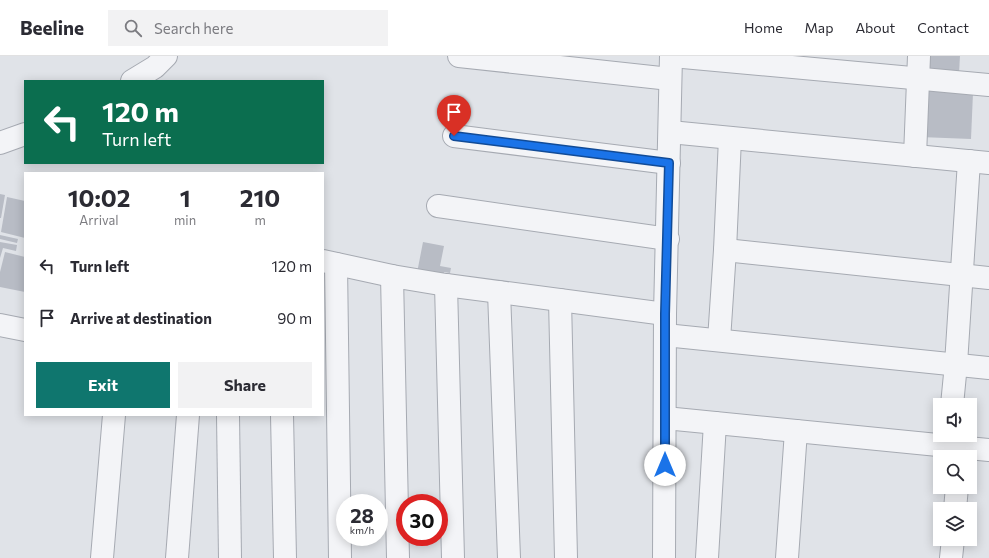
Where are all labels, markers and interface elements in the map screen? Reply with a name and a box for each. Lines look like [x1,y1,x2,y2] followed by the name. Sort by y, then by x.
[108,10,388,46] search box
[20,16,84,39] text: Beeline
[122,17,144,39] icon: search
[154,19,233,37] text: Search here
[744,19,783,36] text: Home
[805,19,833,36] text: Map
[855,19,895,36] text: About
[917,19,969,36] text: Contact
[102,94,179,128] text: 120 m
[437,95,471,136] pin
[36,96,88,148] icon: left
[443,101,465,123] icon: arrive
[102,128,171,150] text: Turn left
[68,183,130,212] text: 10:02
[180,183,191,212] text: 1
[240,183,280,212] text: 210
[79,212,119,228] text: Arrival
[174,212,196,228] text: min
[254,212,266,228] text: m
[36,255,58,277] icon: left
[70,257,129,275] text: Turn left
[272,257,312,275] text: 120 m
[36,307,58,329] icon: arrive
[70,309,212,327] text: Arrive at destination
[277,309,312,327] text: 90 m
[36,362,170,408] button: Exit
[178,362,312,408] button: Share
[933,398,977,546] map controls
[933,398,977,442] button: sound
[644,444,686,486] position arrow
[933,450,977,494] button: search
[396,494,448,546] speed limit sign: 30
[933,502,977,546] button: layers
[350,503,374,527] text: 28
[350,524,374,536] text: km/h

